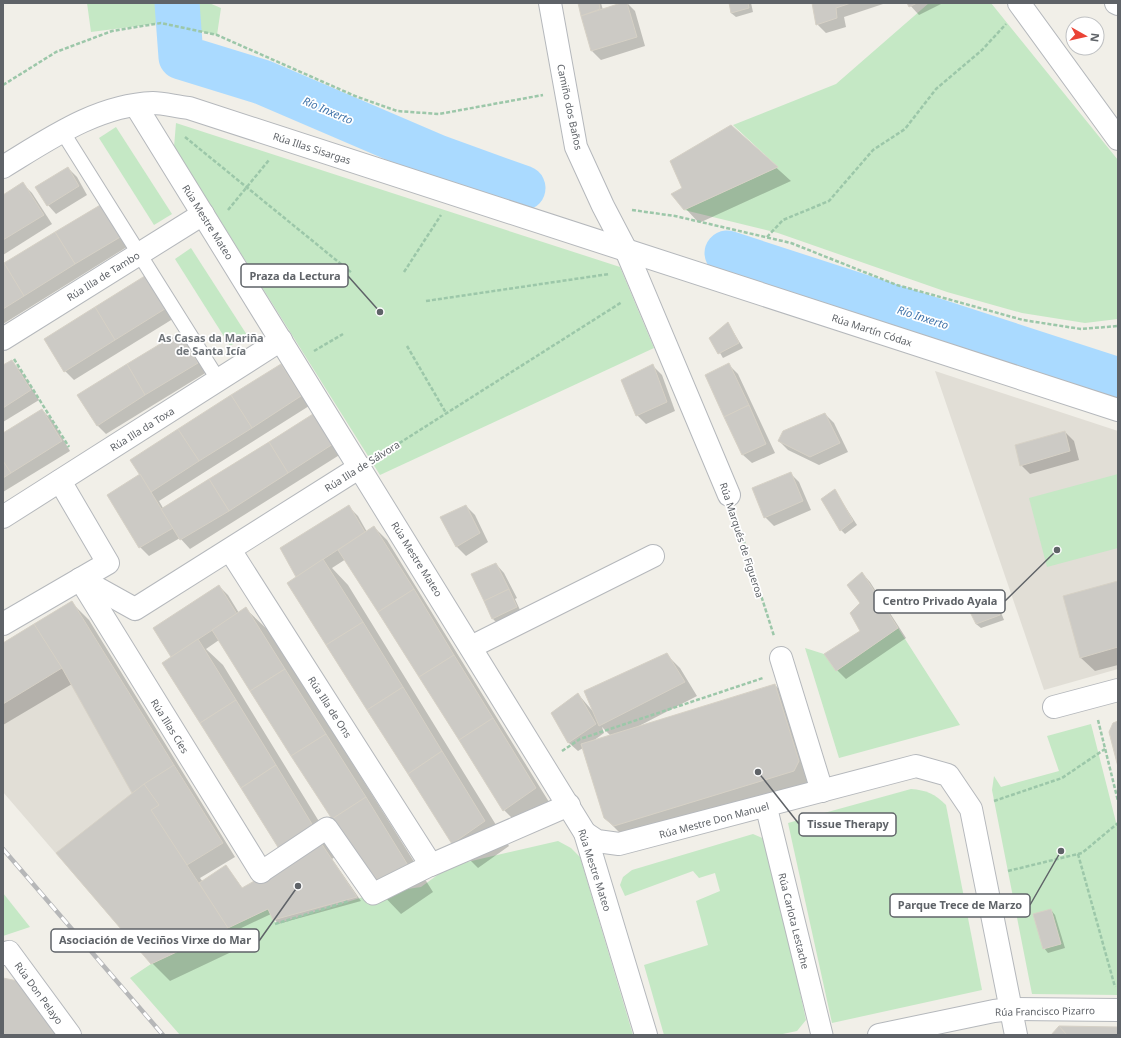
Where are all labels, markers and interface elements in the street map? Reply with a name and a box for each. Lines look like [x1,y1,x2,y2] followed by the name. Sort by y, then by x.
[1065,16,1105,56] north arrow
[1087,32,1103,43] text: N
[554,63,586,151] street label: Camiño dos Baños
[301,93,355,127] water label: Río Inxerto
[271,129,353,167] street label: Rúa Illas Sisargas
[179,182,237,262] street label: Rúa Mestre Mateo
[64,248,142,304] street label: Rúa Illa de Tambo
[241,264,348,287] callout: Praza da Lectura
[250,268,341,283] text: Praza da Lectura
[896,302,950,332] water label: Río Inxerto
[830,310,915,350] street label: Rúa Martín Códax
[158,330,264,358] district label: As Casas da Mariña de Santa Icía
[107,404,177,454] street label: Rúa Illa da Toxa
[322,437,402,495] street label: Rúa Illa de Sálvora
[717,481,767,599] street label: Rúa Marqués de Figueroa
[388,519,446,599] street label: Rúa Mestre Mateo
[874,590,1005,613] callout: Centro Privado Ayala
[883,593,997,608] text: Centro Privado Ayala
[305,674,355,741] street label: Rúa Illa de Ons
[148,696,192,756] street label: Rúa Illas Cíes
[657,799,771,841] street label: Rúa Mestre Don Manuel
[799,813,896,836] callout: Tissue Therapy
[807,816,890,831] text: Tissue Therapy
[575,827,615,913] street label: Rúa Mestre Mateo
[775,871,813,971] street label: Rúa Carlota Lestache
[890,894,1030,917] callout: Parque Trece de Marzo
[898,897,1022,912] text: Parque Trece de Marzo
[51,929,259,952] callout: Asociación de Veciños Virxe do Mar
[59,932,251,947] text: Asociación de Veciños Virxe do Mar
[12,959,66,1027] street label: Rúa Don Pelayo
[995,1003,1095,1019] street label: Rúa Francisco Pizarro

